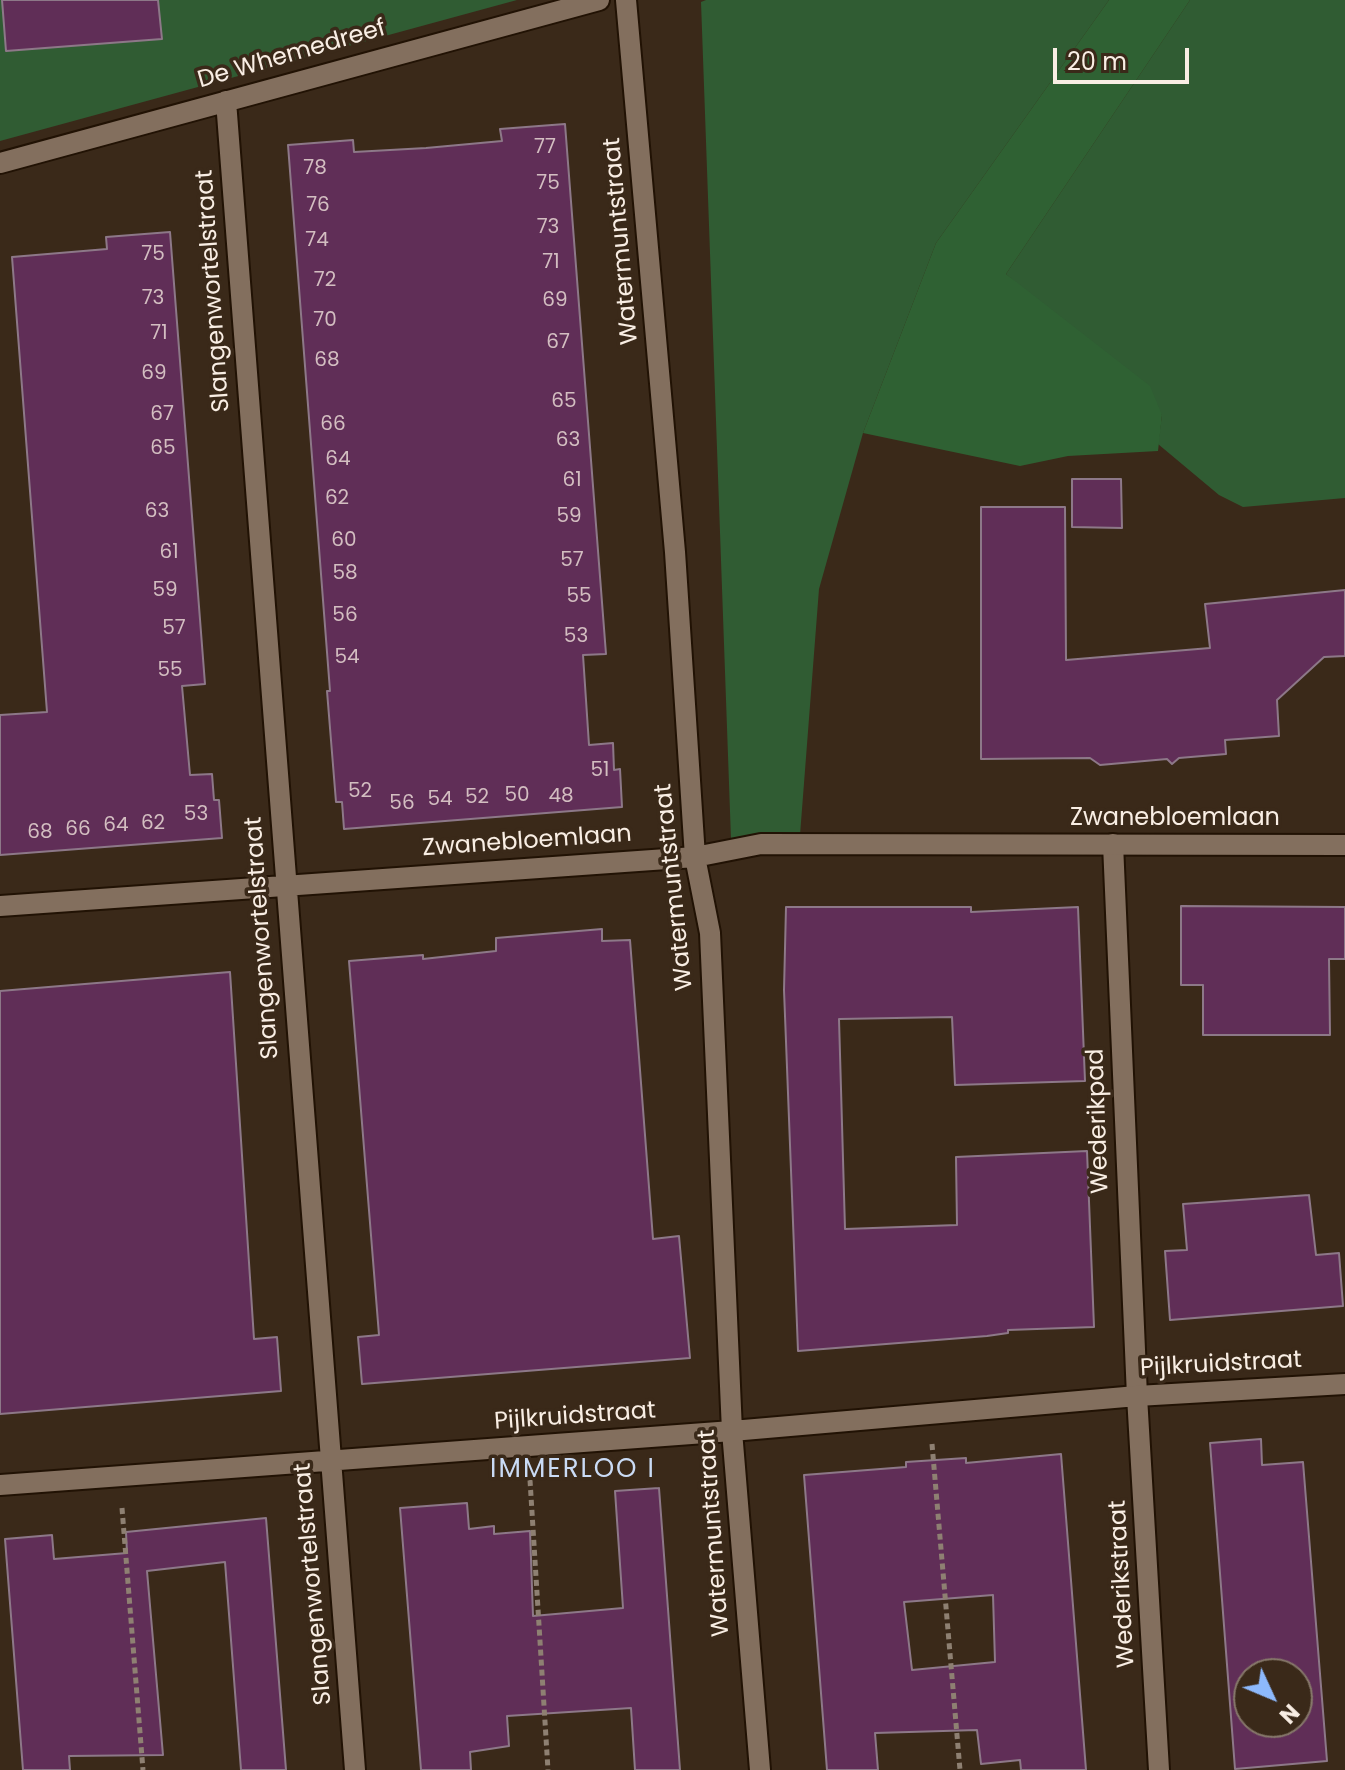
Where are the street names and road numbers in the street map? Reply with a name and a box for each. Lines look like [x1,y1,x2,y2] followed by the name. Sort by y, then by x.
[195,14,389,96] street label: De Whemedreef
[599,136,645,346] street label: Watermuntstraat
[191,169,237,413] street label: Slangenwortelstraat
[650,782,700,992] street label: Watermuntstraat
[1070,805,1280,833] street label: Zwanebloemlaan
[240,816,286,1060] street label: Slangenwortelstraat
[421,820,633,864] street label: Zwanebloemlaan
[1082,1048,1116,1194] street label: Wederikpad
[1139,1346,1303,1384] street label: Pijlkruidstraat
[493,1397,657,1437] street label: Pijlkruidstraat
[693,1428,737,1638] street label: Watermuntstraat
[289,1462,339,1706] street label: Slangenwortelstraat
[1104,1499,1142,1669] street label: Wederikstraat

